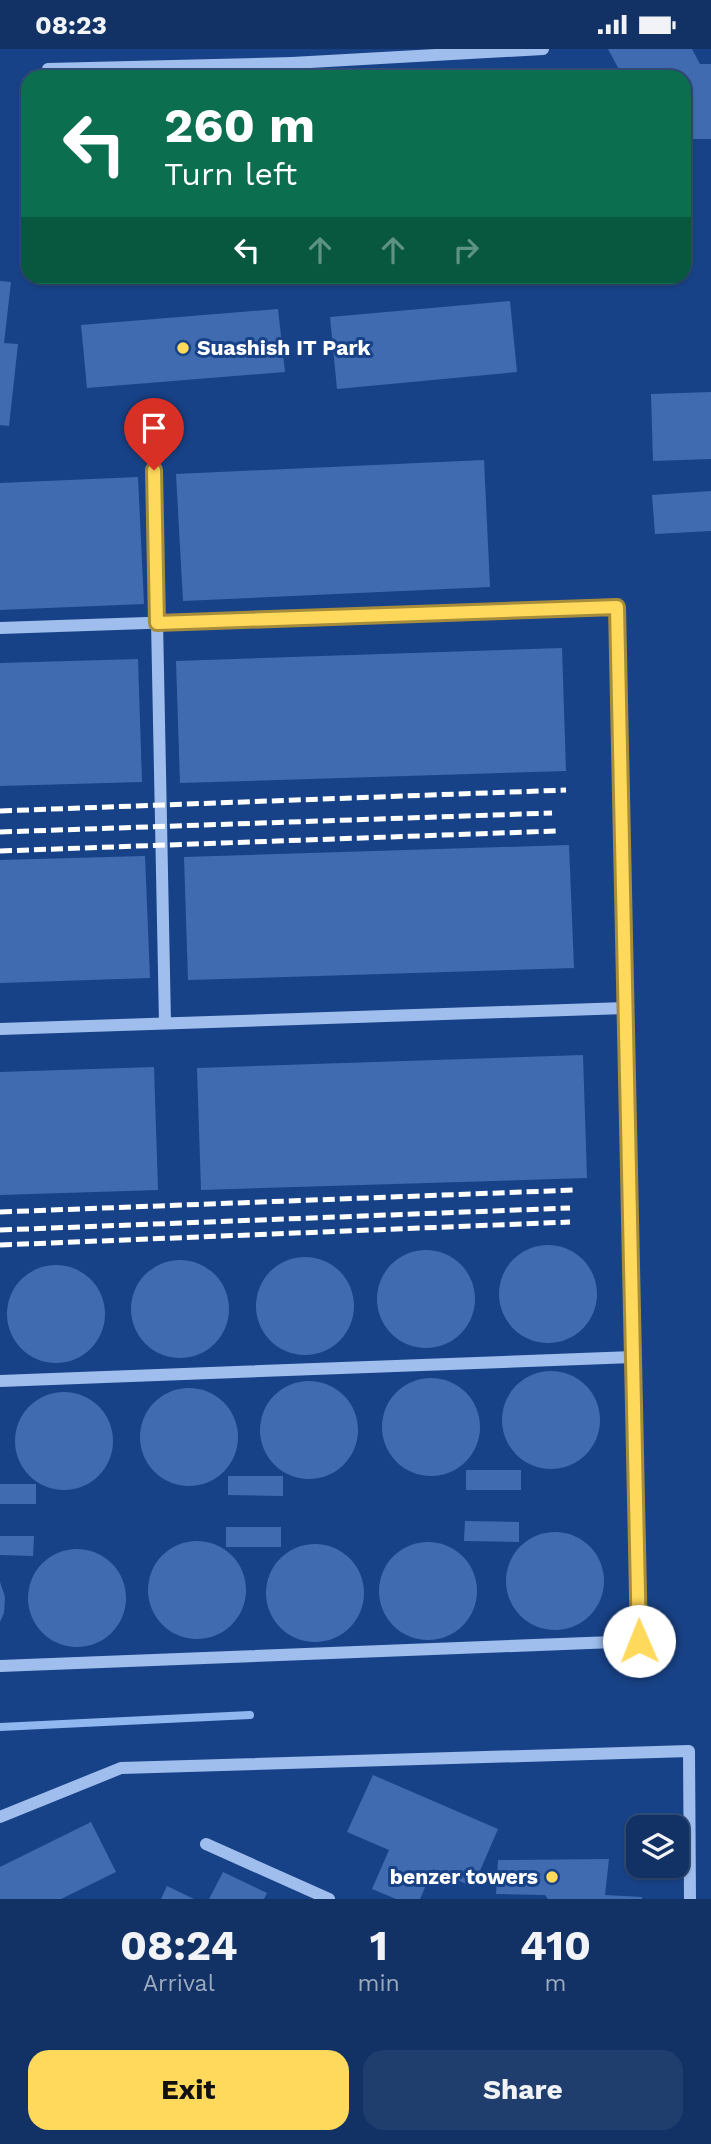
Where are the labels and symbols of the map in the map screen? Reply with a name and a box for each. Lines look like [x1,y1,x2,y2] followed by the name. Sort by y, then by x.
[197,335,371,360] place label: Suashish IT Park
[175,340,191,356] marker: Suashish IT Park
[124,398,184,470] pin
[602,1604,676,1678] position arrow
[390,1864,538,1889] place label: benzer towers
[544,1869,560,1885] marker: benzer towers

